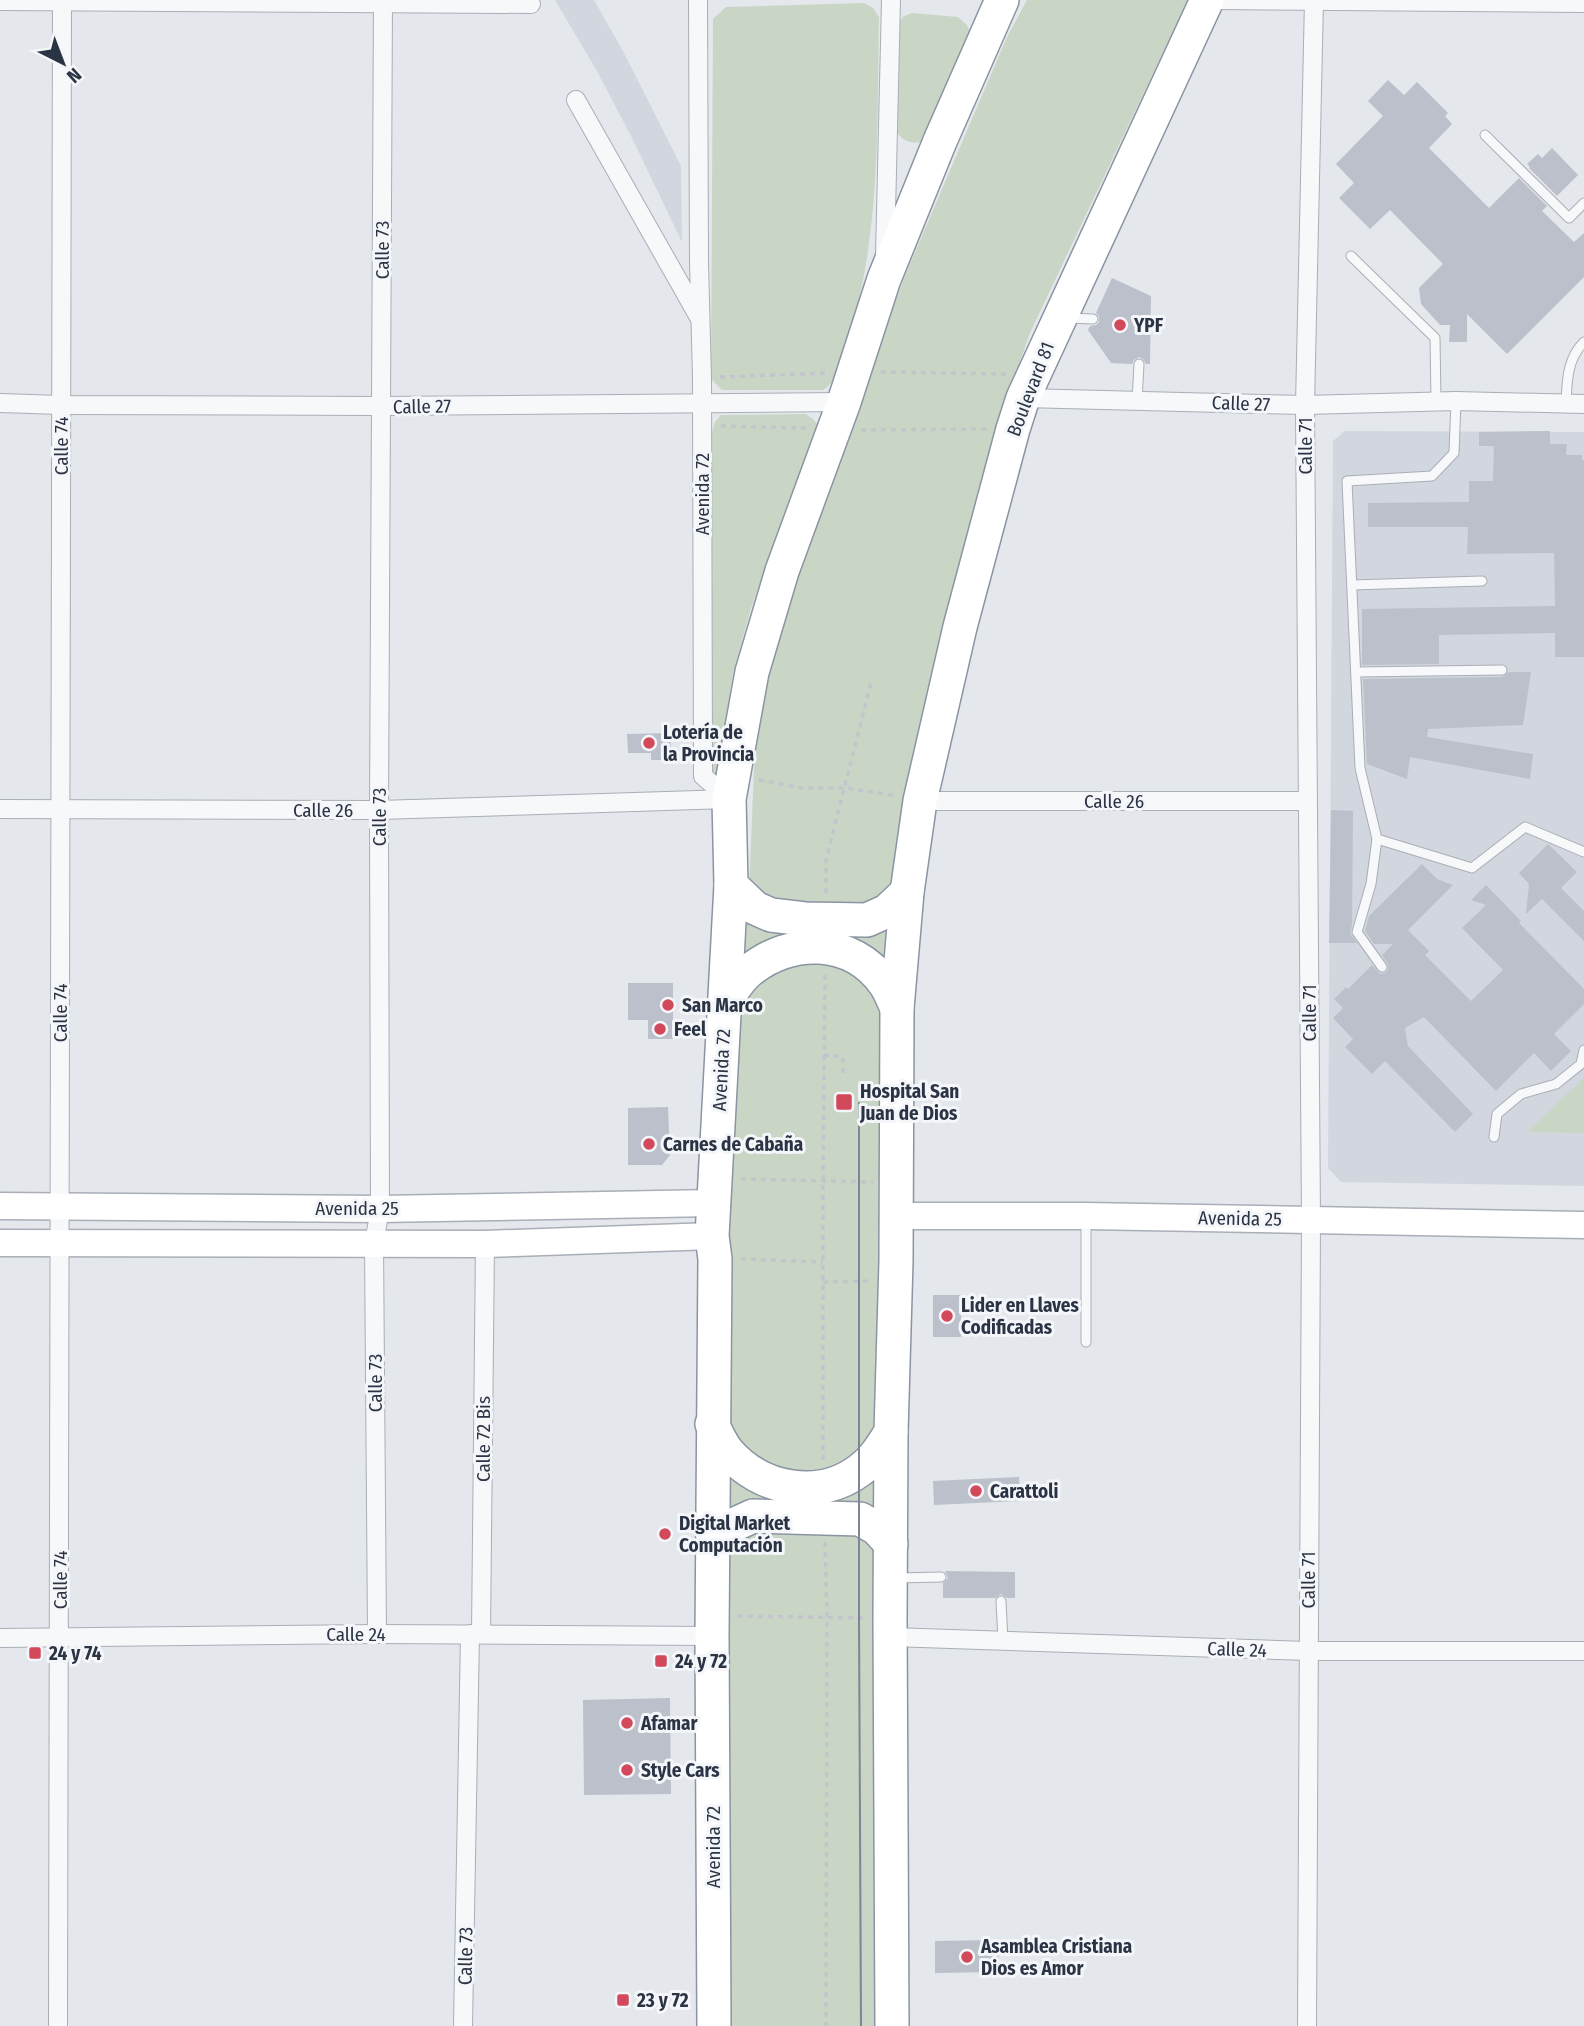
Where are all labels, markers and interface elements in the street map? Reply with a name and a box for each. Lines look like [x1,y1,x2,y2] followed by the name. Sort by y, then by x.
[28,28,98,98] north arrow
[62,63,86,88] text: N
[371,221,394,279] street label: Calle 73
[1133,314,1164,337] place label: YPF
[1112,317,1128,333] marker: YPF
[1002,339,1059,440] street label: Boulevard 81
[1211,391,1271,416] street label: Calle 27
[393,394,452,419] street label: Calle 27
[50,417,73,475] street label: Calle 74
[1294,417,1317,475] street label: Calle 71
[691,453,714,535] street label: Avenida 72
[663,721,754,766] place label: Lotería de la Provincia
[641,735,657,751] marker: Lotería de la Provincia
[368,788,391,846] street label: Calle 73
[1084,790,1144,813] street label: Calle 26
[293,799,353,822] street label: Calle 26
[49,984,72,1042] street label: Calle 74
[1298,984,1321,1042] street label: Calle 71
[682,994,763,1017] place label: San Marco
[660,997,676,1013] marker: San Marco
[674,1018,707,1041] place label: Feel
[652,1021,668,1037] marker: Feel
[708,1028,735,1112] street label: Avenida 72
[859,1080,959,1125] place label: Hospital San Juan de Dios
[834,1092,854,1112] marker: Hospital San Juan de Dios
[663,1133,803,1156] place label: Carnes de Cabaña
[641,1136,657,1152] marker: Carnes de Cabaña
[315,1197,399,1220] street label: Avenida 25
[1198,1206,1282,1231] street label: Avenida 25
[961,1294,1079,1339] place label: Lider en Llaves Codificadas
[939,1308,955,1324] marker: Lider en Llaves Codificadas
[364,1354,387,1412] street label: Calle 73
[472,1396,495,1482] street label: Calle 72 Bis
[990,1480,1058,1503] place label: Carattoli
[968,1483,984,1499] marker: Carattoli
[679,1512,791,1557] place label: Digital Market Computación
[657,1526,673,1542] marker: Digital Market Computación
[49,1551,72,1609] street label: Calle 74
[1297,1551,1320,1609] street label: Calle 71
[326,1623,386,1646] street label: Calle 24
[1207,1637,1267,1662] street label: Calle 24
[48,1642,102,1665] place label: 24 y 74
[27,1645,43,1661] marker: 24 y 74
[674,1650,727,1673] place label: 24 y 72
[653,1653,669,1669] marker: 24 y 72
[640,1712,699,1735] place label: Afamar
[619,1715,635,1731] marker: Afamar
[641,1759,720,1782] place label: Style Cars
[619,1762,635,1778] marker: Style Cars
[702,1806,725,1888] street label: Avenida 72
[453,1927,478,1985] street label: Calle 73
[980,1935,1132,1980] place label: Asamblea Cristiana Dios es Amor
[959,1949,975,1965] marker: Asamblea Cristiana Dios es Amor
[636,1989,689,2012] place label: 23 y 72
[615,1992,631,2008] marker: 23 y 72

